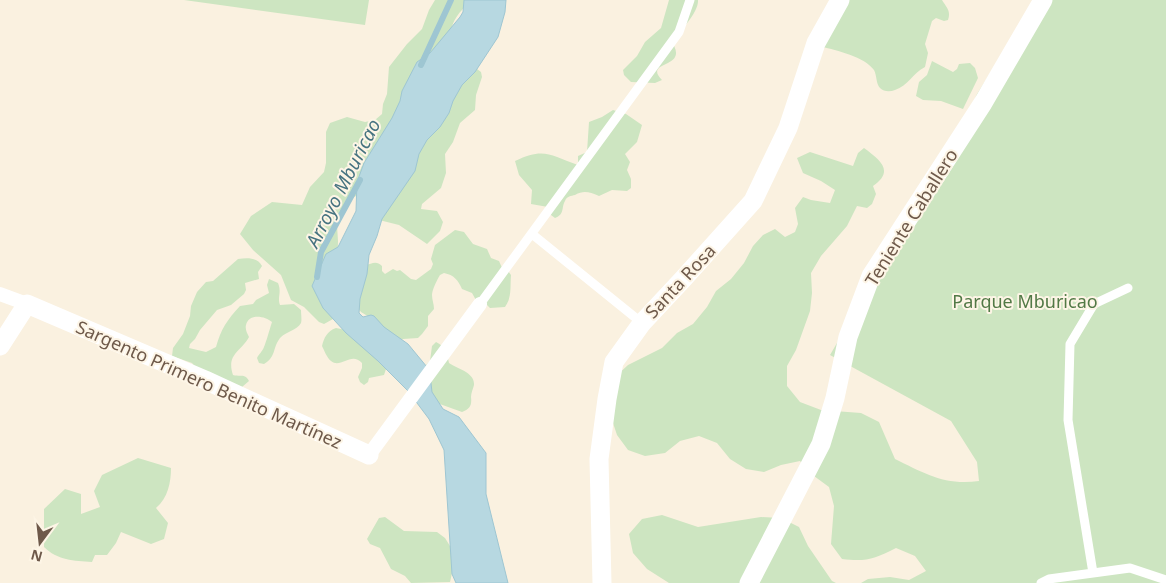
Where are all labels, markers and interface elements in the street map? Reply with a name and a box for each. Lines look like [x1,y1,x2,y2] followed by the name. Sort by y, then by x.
[299,114,387,253] water label: Arroyo Mburicao
[859,144,963,290] street label: Teniente Caballero
[639,239,721,323] street label: Santa Rosa
[952,289,1098,313] park label: Parque Mburicao
[72,314,346,454] street label: Sargento Primero Benito Martínez
[15,518,65,568] north arrow
[29,545,44,567] text: N

